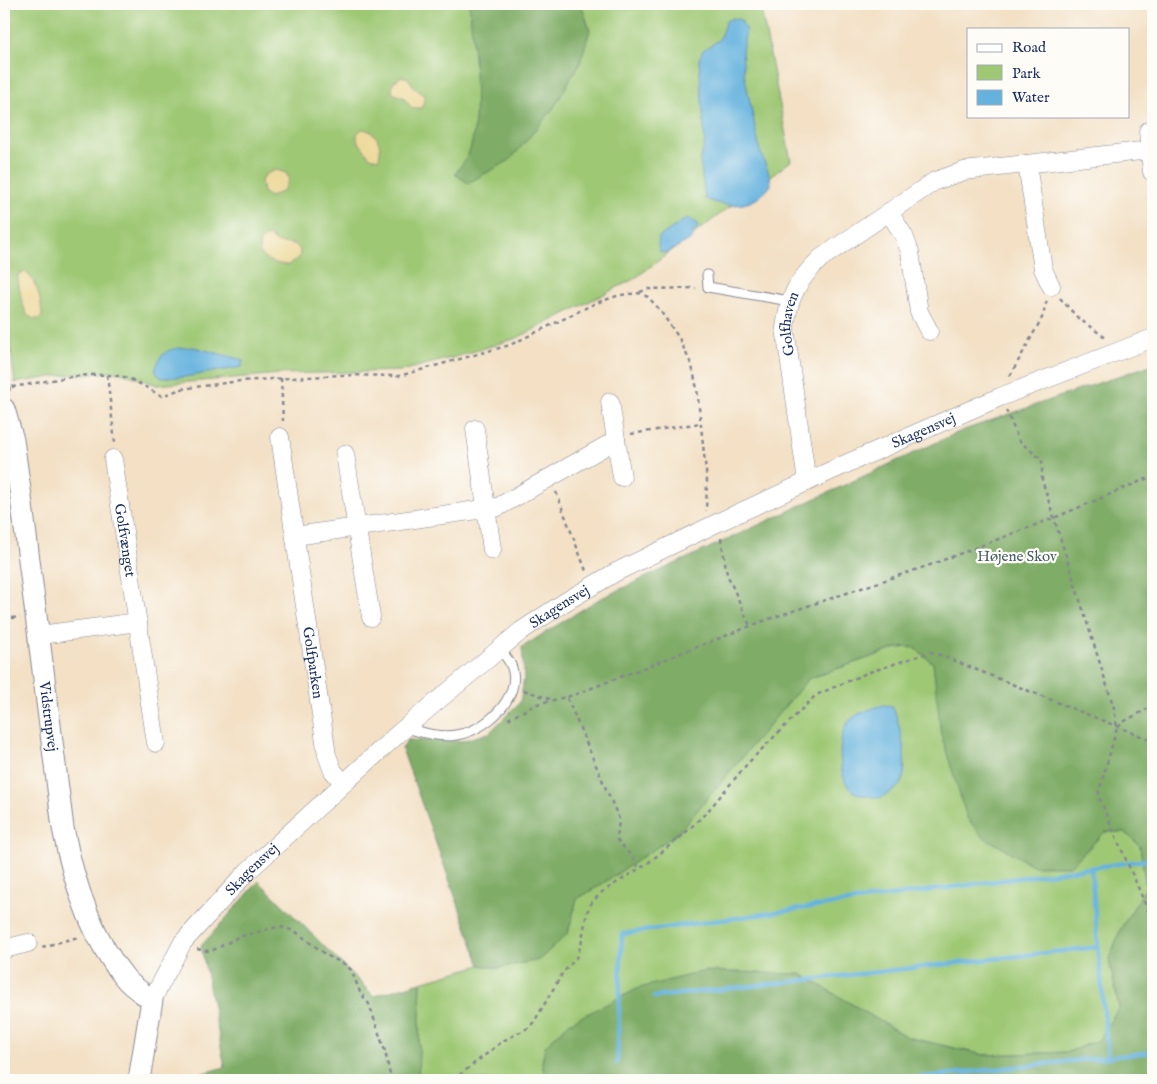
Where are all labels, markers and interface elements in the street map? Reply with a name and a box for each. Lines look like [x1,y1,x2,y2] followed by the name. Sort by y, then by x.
[967,28,1130,118] legend
[1012,38,1047,57] text: Road
[1012,64,1042,83] text: Park
[1012,88,1050,107] text: Water
[776,289,803,357] street label: Golfhaven
[889,409,958,453] street label: Skagensvej
[110,502,140,578] street label: Golfvænget
[977,547,1057,566] park label: Højene Skov
[526,581,593,633] street label: Skagensvej
[298,625,328,700] street label: Golfparken
[34,679,62,753] street label: Vidstrupvej
[221,839,283,900] street label: Skagensvej

